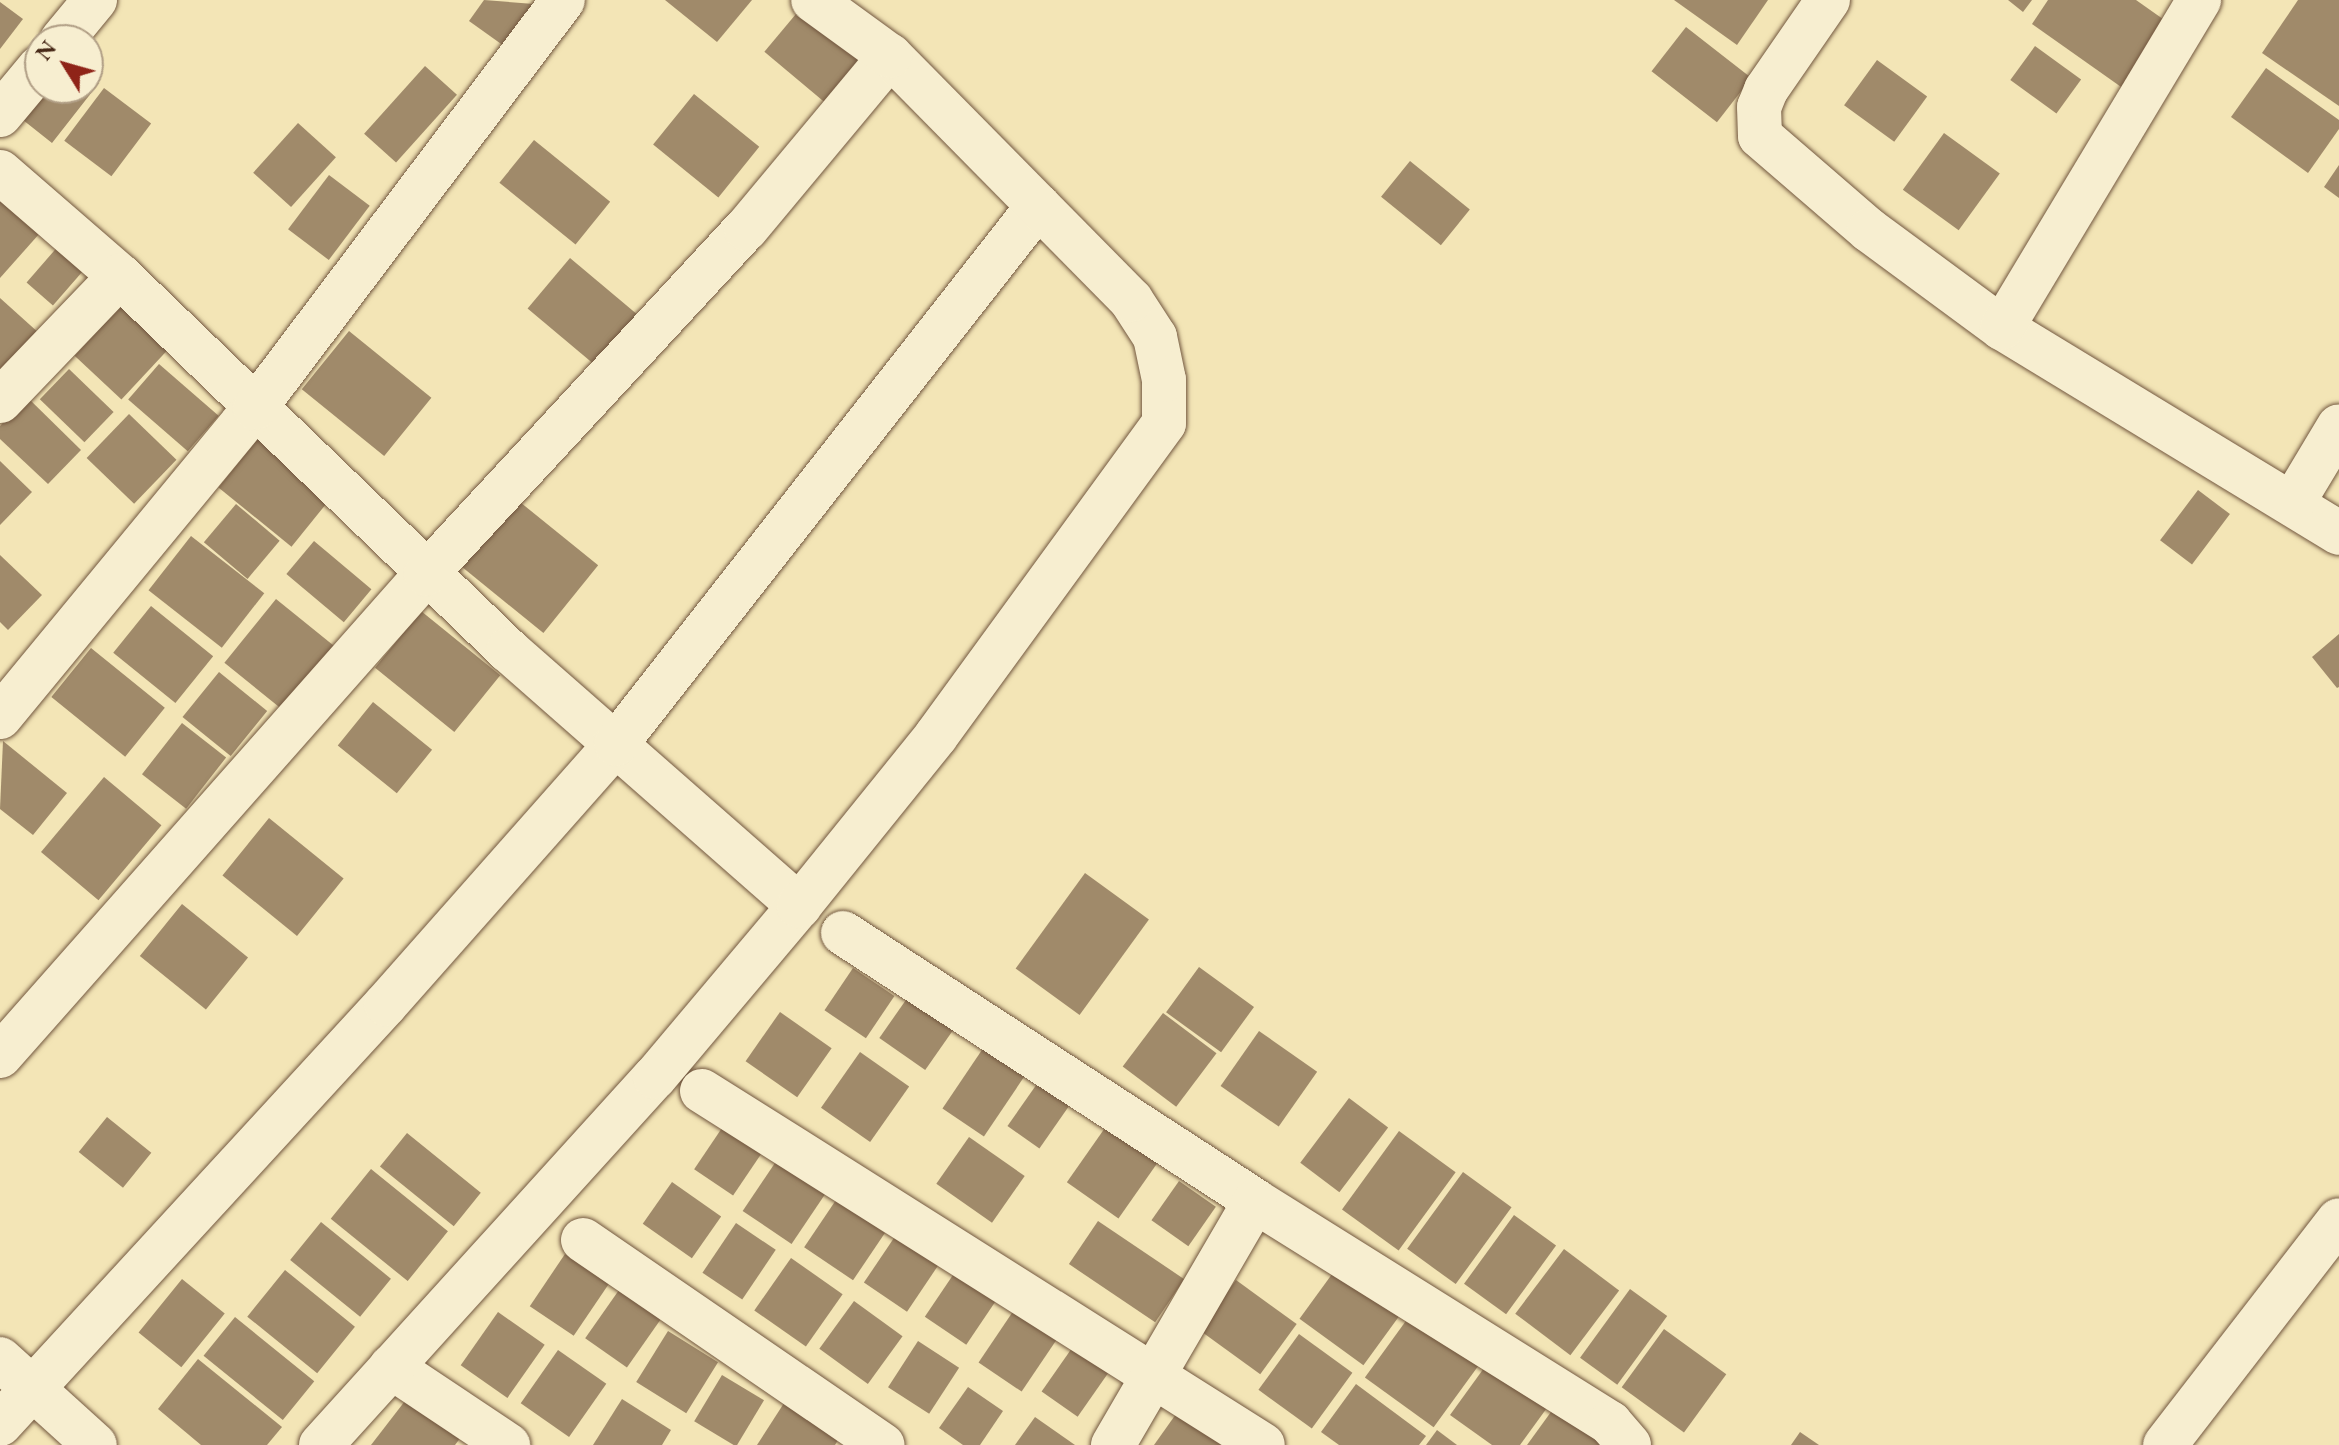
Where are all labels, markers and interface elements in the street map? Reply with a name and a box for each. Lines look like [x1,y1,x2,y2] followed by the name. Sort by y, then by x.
[24,24,104,104] north arrow
[29,35,63,66] text: N

